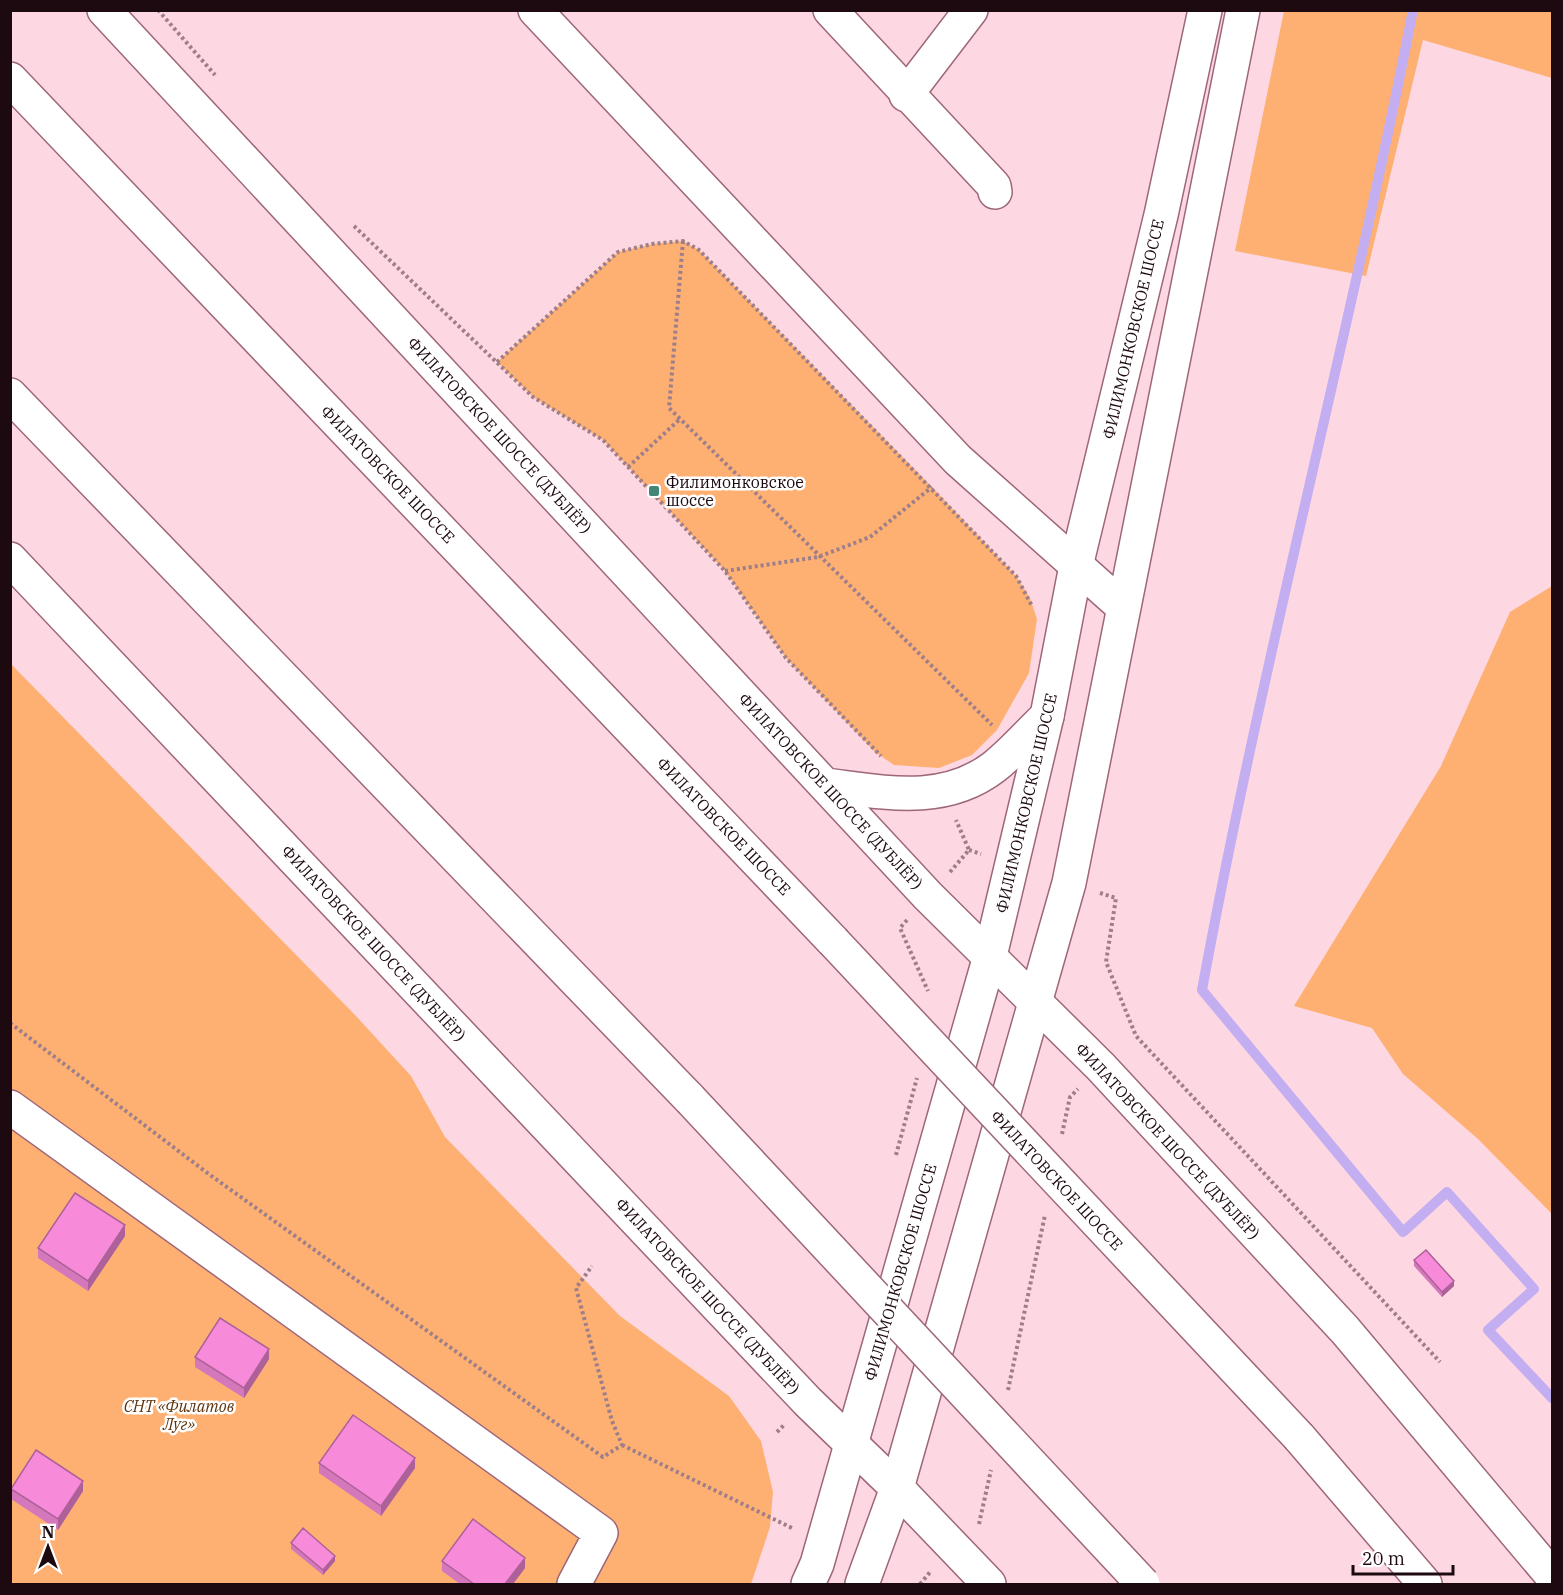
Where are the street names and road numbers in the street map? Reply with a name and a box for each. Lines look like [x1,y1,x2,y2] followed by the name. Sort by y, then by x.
[1098,217,1168,441] street label: ФИЛИМОНКОВСКОЕ ШОССЕ
[404,333,596,537] street label: ФИЛАТОВСКОЕ ШОССЕ (ДУБЛЁР)
[317,401,459,547] street label: ФИЛАТОВСКОЕ ШОССЕ
[735,689,927,893] street label: ФИЛАТОВСКОЕ ШОССЕ (ДУБЛЁР)
[991,691,1061,915] street label: ФИЛИМОНКОВСКОЕ ШОССЕ
[653,753,795,899] street label: ФИЛАТОВСКОЕ ШОССЕ
[278,841,470,1045] street label: ФИЛАТОВСКОЕ ШОССЕ (ДУБЛЁР)
[1072,1039,1264,1243] street label: ФИЛАТОВСКОЕ ШОССЕ (ДУБЛЁР)
[987,1106,1127,1254] street label: ФИЛАТОВСКОЕ ШОССЕ
[859,1161,941,1383] street label: ФИЛИМОНКОВСКОЕ ШОССЕ
[612,1194,804,1398] street label: ФИЛАТОВСКОЕ ШОССЕ (ДУБЛЁР)

